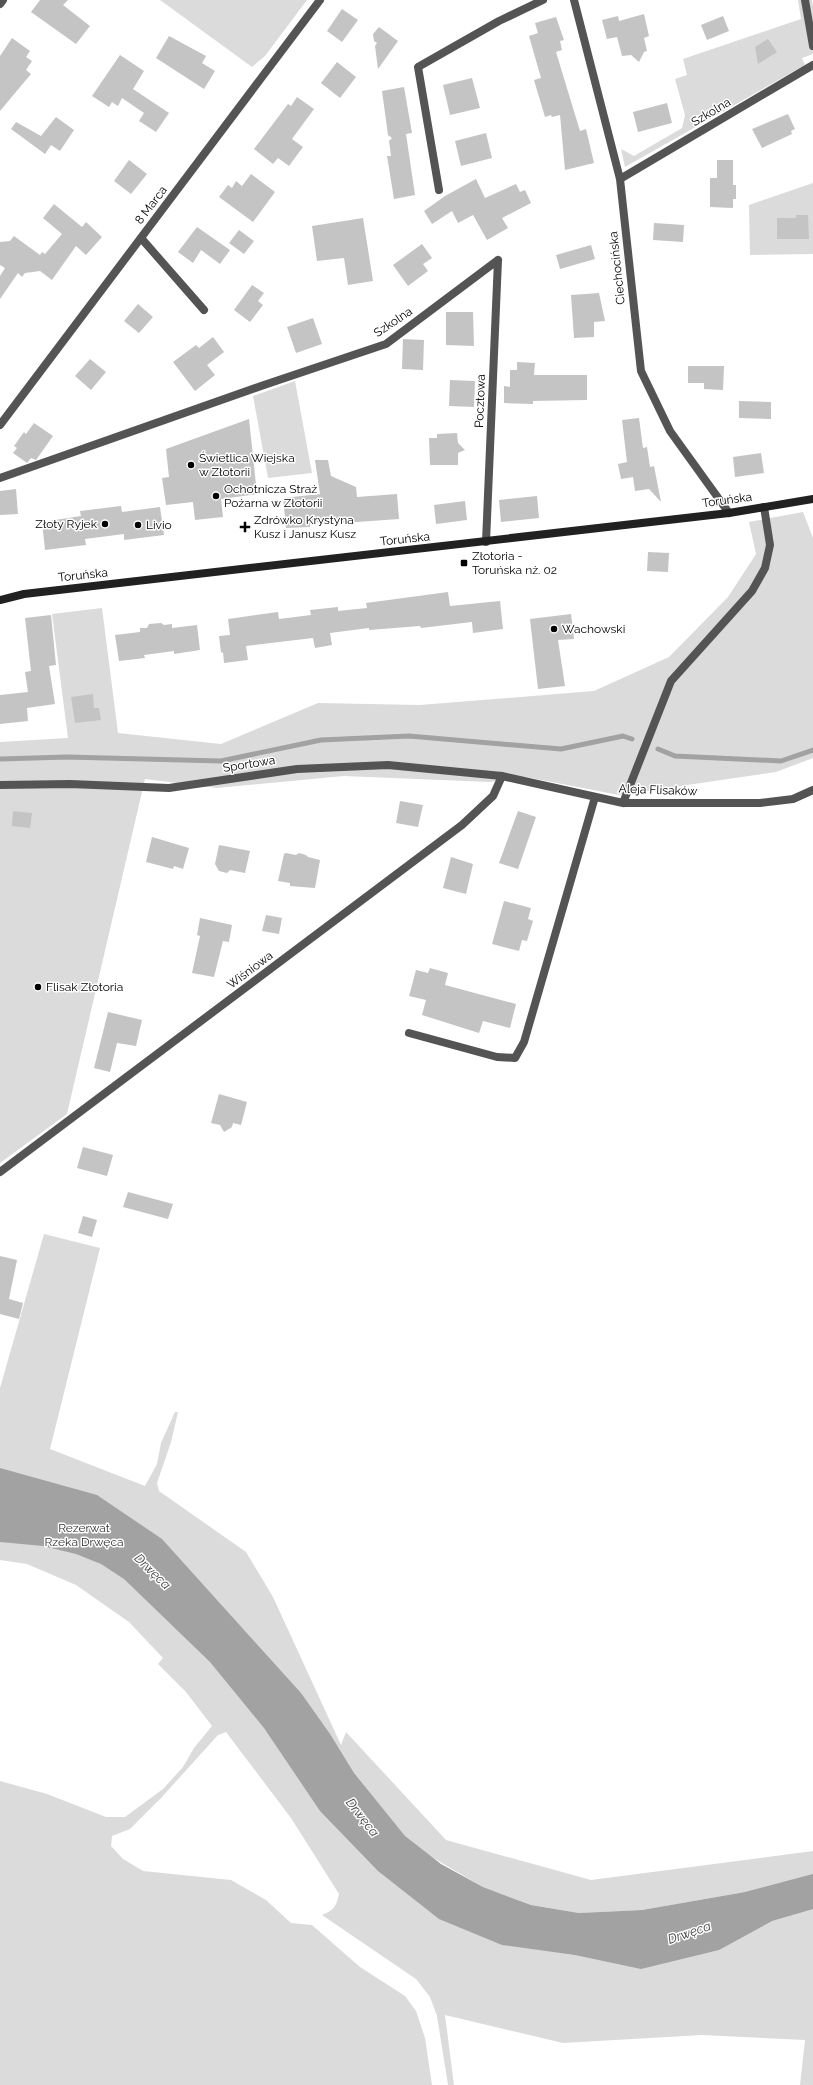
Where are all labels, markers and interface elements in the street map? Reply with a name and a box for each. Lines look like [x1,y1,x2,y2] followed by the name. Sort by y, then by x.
[689,95,733,129] street label: Szkolna
[132,183,170,227] street label: 8 Marca
[606,231,628,305] street label: Ciechocińska
[371,304,415,340] street label: Szkolna
[472,374,488,428] street label: Pocztowa
[199,451,295,479] place label: Świetlica Wiejska w Złotorii
[186,460,196,470] marker: Świetlica Wiejska w Złotorii
[224,482,322,510] place label: Ochotnicza Straż Pożarna w Złotorii
[701,490,753,510] street label: Toruńska
[211,491,221,501] marker: Ochotnicza Straż Pożarna w Złotorii
[254,513,356,541] place label: Zdrówko Krystyna Kusz i Janusz Kusz
[35,517,98,531] place label: Złoty Ryjek
[146,518,172,532] place label: Livio
[100,519,110,529] marker: Złoty Ryjek
[133,520,143,530] marker: Livio
[239,521,251,533] marker: Zdrówko Krystyna Kusz i Janusz Kusz
[379,529,431,549] street label: Toruńska
[472,549,557,577] place label: Złotoria - Toruńska nż. 02
[459,558,469,568] marker: Złotoria - Toruńska nż. 02
[57,565,109,585] street label: Toruńska
[562,622,625,636] place label: Wachowski
[549,624,559,634] marker: Wachowski
[222,753,276,775] street label: Sportowa
[618,782,698,798] street label: Aleja Flisaków
[224,948,276,992] street label: Wiśniowa
[46,980,123,994] place label: Flisak Złotoria
[33,982,43,992] marker: Flisak Złotoria
[44,1521,124,1549] park label: Rezerwat Rzeka Drwęca
[131,1550,174,1592] water label: Drwęca
[343,1795,382,1840] water label: Drwęca
[666,1918,713,1947] water label: Drwęca

